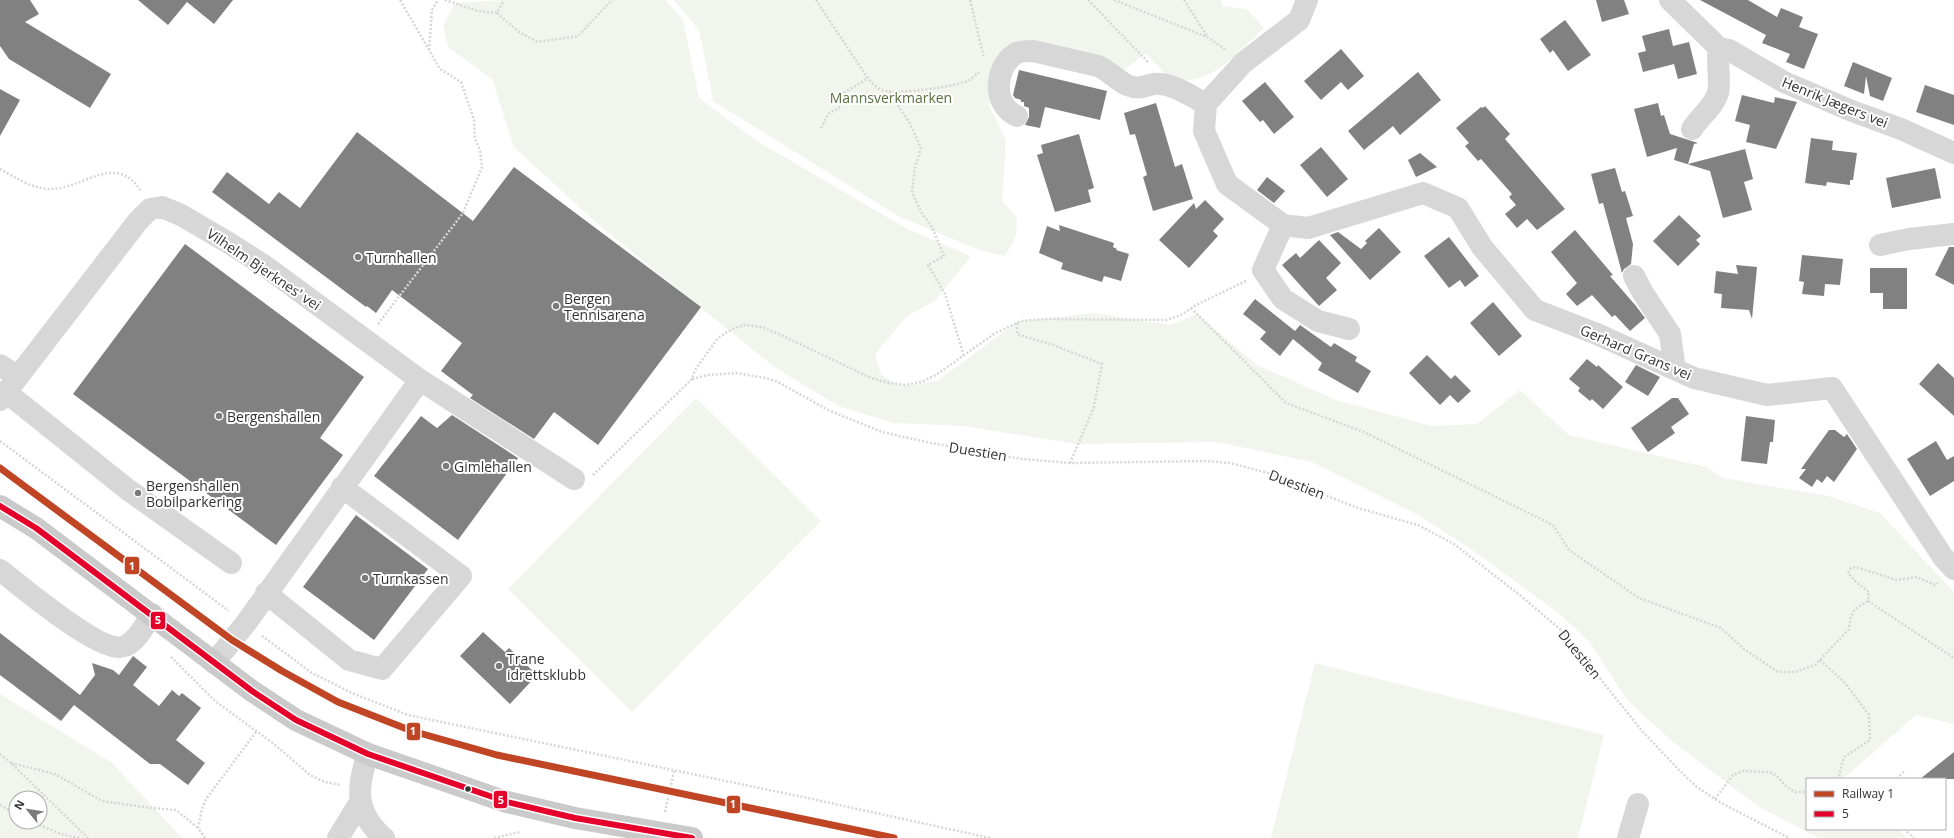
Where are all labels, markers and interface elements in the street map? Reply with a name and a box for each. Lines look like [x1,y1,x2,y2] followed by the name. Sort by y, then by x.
[1779,72,1891,132] street label: Henrik Jægers vei
[830,88,952,107] park label: Mannsverkmarken
[203,224,325,314] street label: Vilhelm Bjerknes' vei
[366,248,437,267] place label: Turnhallen
[353,252,363,262] marker: Turnhallen
[564,289,645,324] place label: Bergen Tennisarena
[551,301,561,311] marker: Bergen Tennisarena
[1578,320,1694,384] street label: Gerhard Grans vei
[227,407,320,426] place label: Bergenshallen
[214,411,224,421] marker: Bergenshallen
[948,437,1008,465] street label: Duestien
[454,457,532,476] place label: Gimlehallen
[441,461,451,471] marker: Gimlehallen
[1266,465,1328,503] street label: Duestien
[146,476,242,511] place label: Bergenshallen Bobilparkering
[133,488,143,498] marker: Bergenshallen Bobilparkering
[124,556,140,575] line badge: 1
[129,558,135,573] text: 1
[373,569,449,588] place label: Turnkassen
[360,573,370,583] marker: Turnkassen
[150,611,166,630] line badge: 5
[155,612,161,627] text: 5
[1554,625,1606,683] street label: Duestien
[507,649,586,684] place label: Trane idrettsklubb
[494,661,504,671] marker: Trane idrettsklubb
[406,722,421,741] line badge: 1
[410,723,416,738] text: 1
[1806,778,1946,830] legend
[463,784,473,794] unlabelled marker
[1842,785,1894,802] text: Railway 1
[8,790,48,830] north arrow
[493,790,508,809] line badge: 5
[498,792,504,807] text: 5
[726,795,741,814] line badge: 1
[730,796,736,811] text: 1
[10,797,28,812] text: N
[1842,805,1849,822] text: 5

